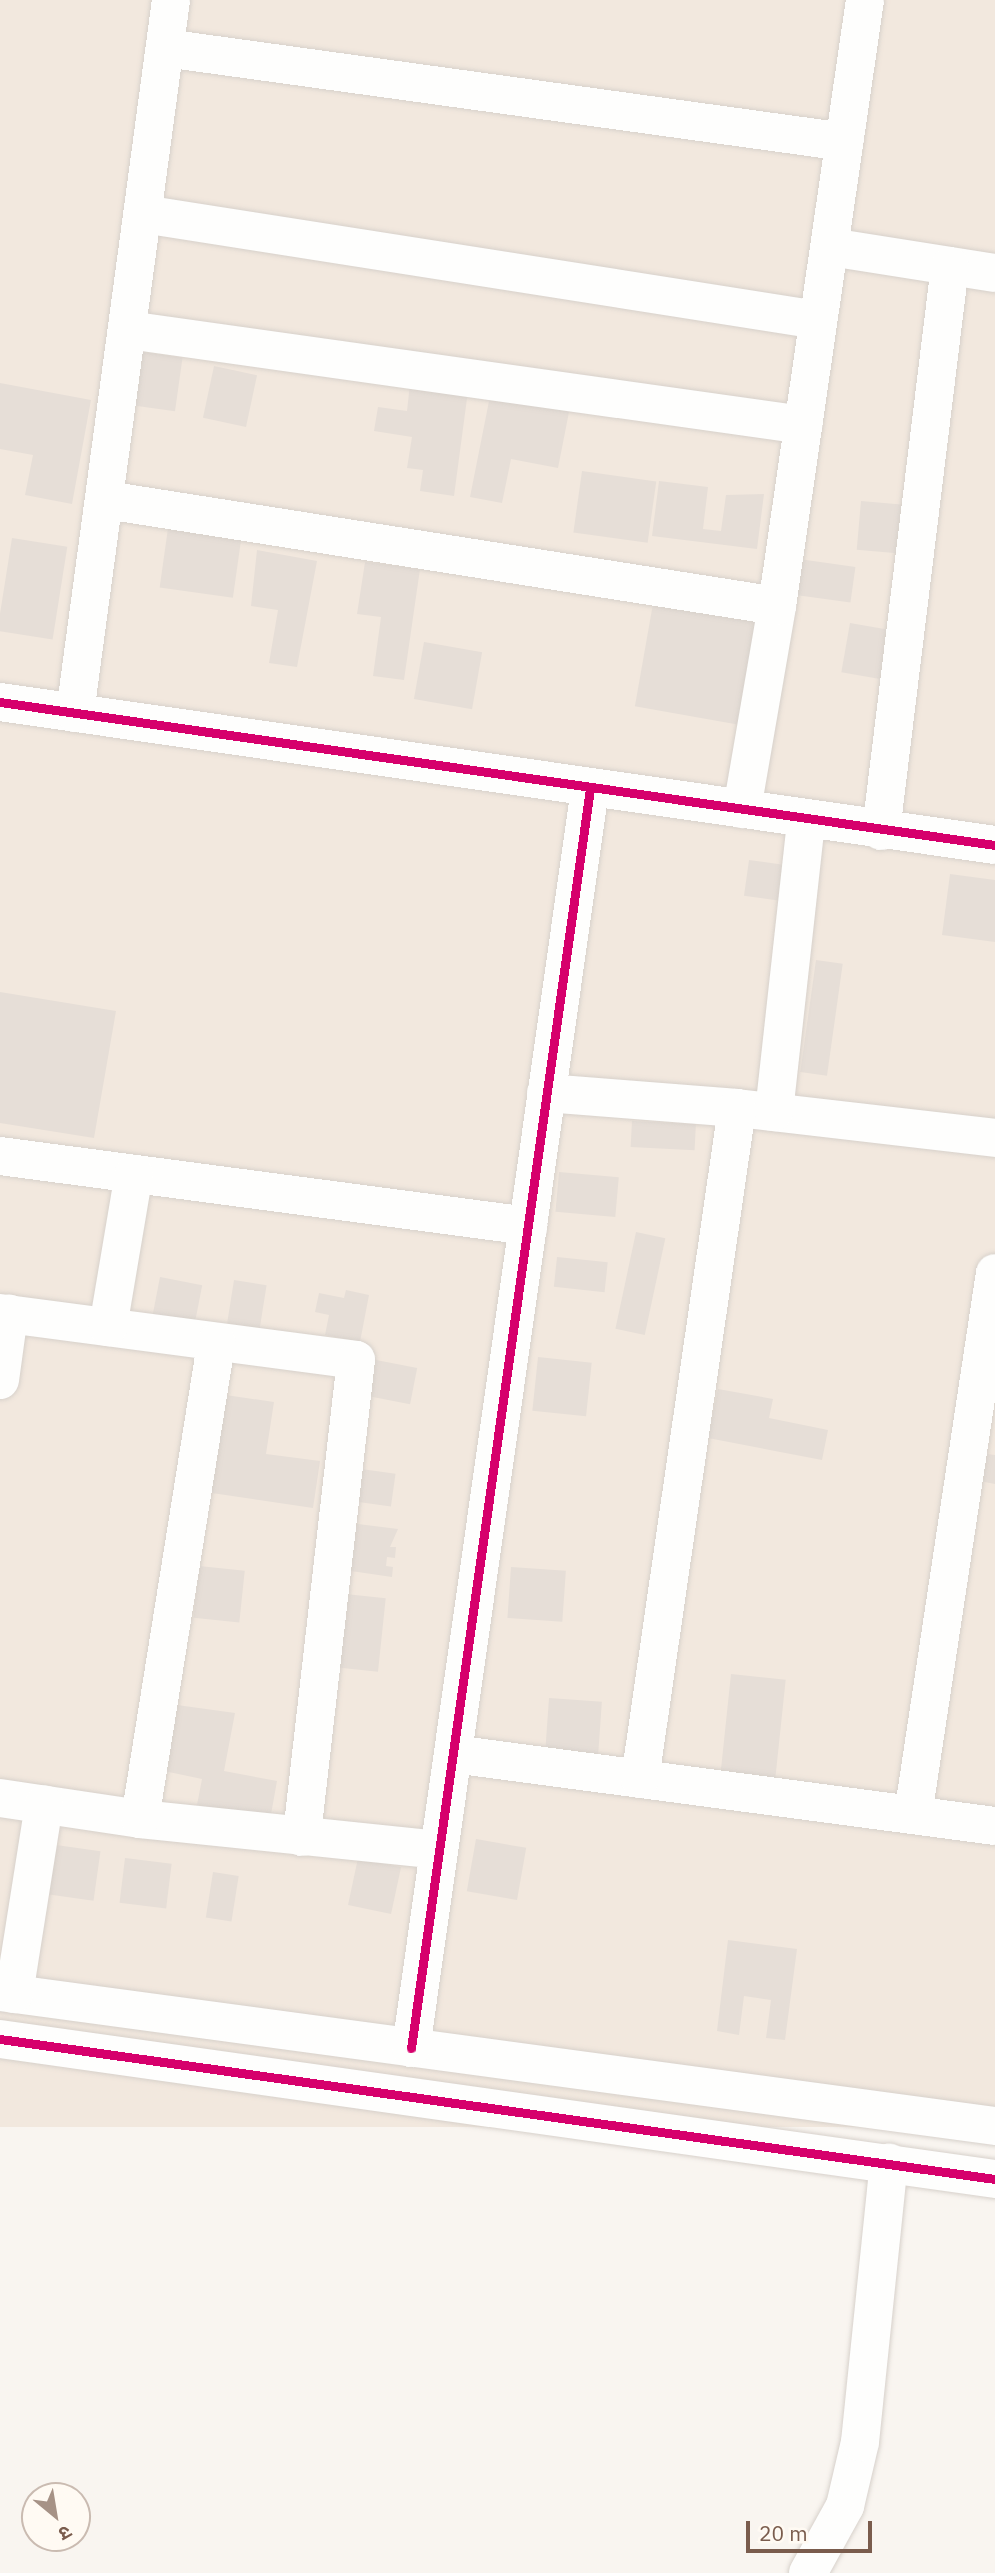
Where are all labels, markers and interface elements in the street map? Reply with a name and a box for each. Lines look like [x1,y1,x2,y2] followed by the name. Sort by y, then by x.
[21,2482,91,2552] north arrow
[750,2506,876,2550] scale bar
[759,2519,808,2547] text: 20 m
[55,2520,76,2547] text: उ

